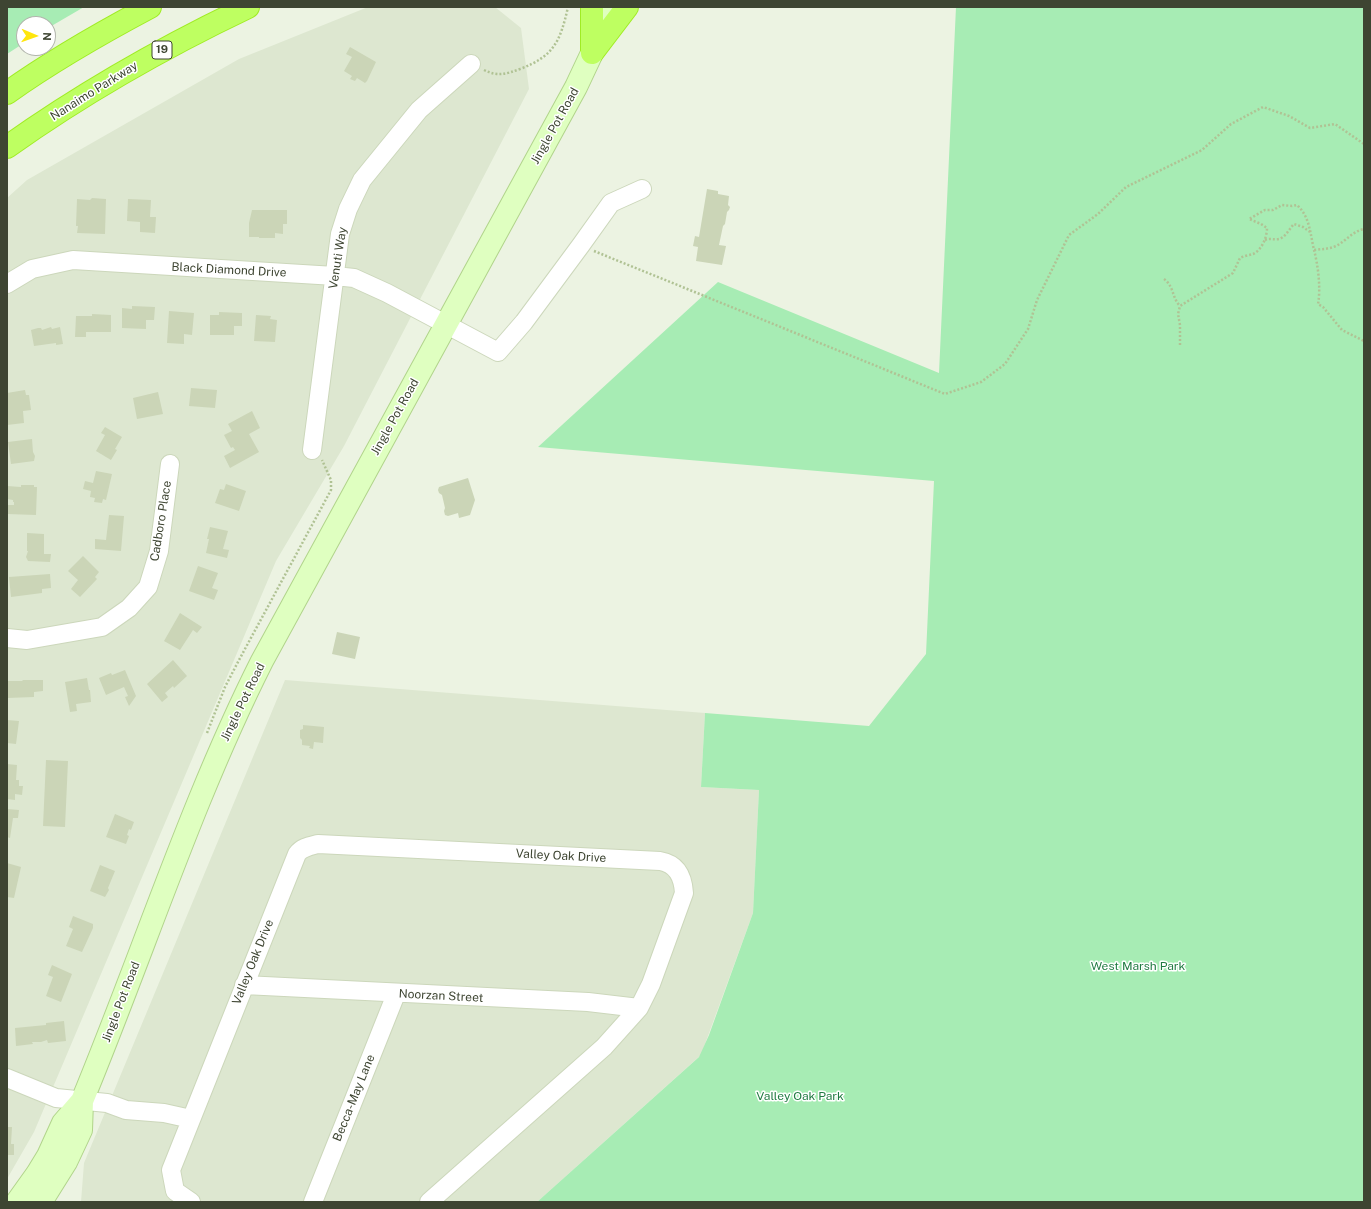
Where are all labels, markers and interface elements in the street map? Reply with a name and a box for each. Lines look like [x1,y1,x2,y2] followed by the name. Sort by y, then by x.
[16,16,56,56] north arrow
[41,32,53,41] text: N
[152,41,172,59] road number: 19
[48,58,140,124] street label: Nanaimo Parkway
[528,85,582,167] street label: Jingle Pot Road
[326,226,350,290] street label: Venuti Way
[171,260,287,280] street label: Black Diamond Drive
[368,376,422,458] street label: Jingle Pot Road
[148,480,174,562] street label: Cadboro Place
[218,661,268,743] street label: Jingle Pot Road
[515,846,607,866] street label: Valley Oak Drive
[229,917,277,1007] street label: Valley Oak Drive
[1091,959,1185,973] park label: West Marsh Park
[99,960,143,1044] street label: Jingle Pot Road
[398,987,484,1005] street label: Noorzan Street
[330,1052,378,1144] street label: Becca-May Lane
[756,1089,844,1103] park label: Valley Oak Park

